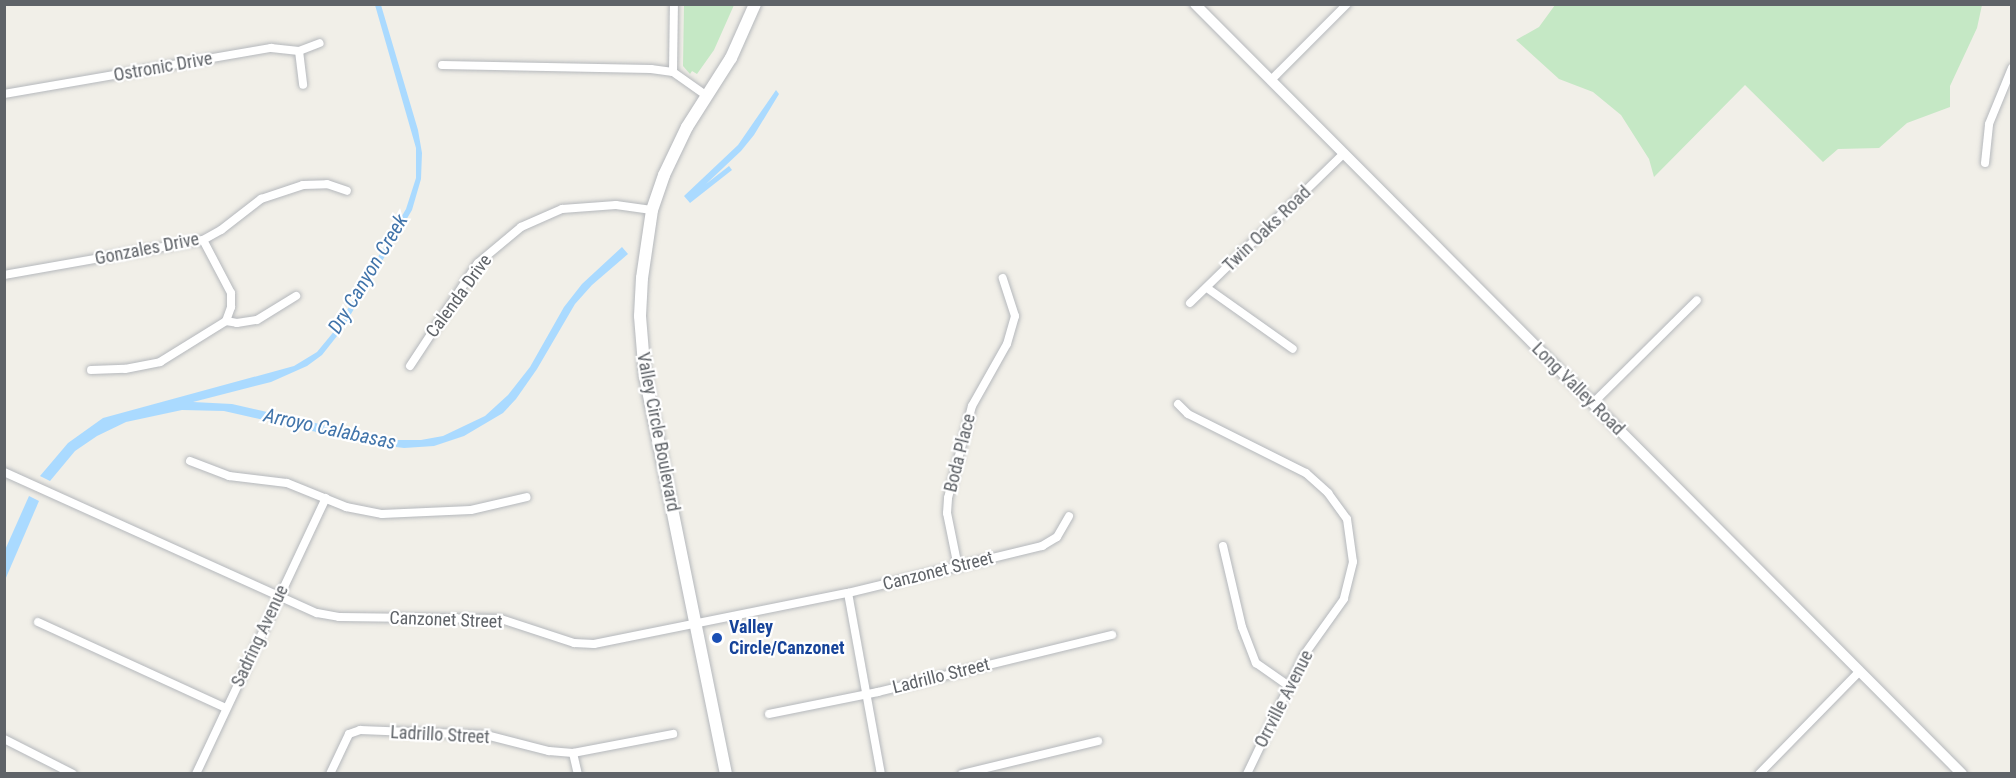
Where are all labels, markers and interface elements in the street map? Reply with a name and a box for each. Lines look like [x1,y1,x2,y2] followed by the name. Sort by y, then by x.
[112,48,214,86] street label: Ostronic Drive
[1219,182,1315,276] street label: Twin Oaks Road
[323,210,413,338] water label: Dry Canyon Creek
[93,228,201,270] street label: Gonzales Drive
[422,250,496,342] street label: Calenda Drive
[1527,338,1629,440] street label: Long Valley Road
[632,351,684,513] street label: Valley Circle Boulevard
[262,403,398,455] water label: Arroyo Calabasas
[940,412,980,494] street label: Boda Place
[881,547,995,595] street label: Canzonet Street
[227,582,293,690] street label: Sadring Avenue
[389,607,503,633] street label: Canzonet Street
[729,617,845,660] place label: Valley Circle/Canzonet
[710,631,724,645] marker: Valley Circle/Canzonet
[1250,647,1318,751] street label: Orrville Avenue
[890,654,992,698] street label: Ladrillo Street
[390,722,490,748] street label: Ladrillo Street

